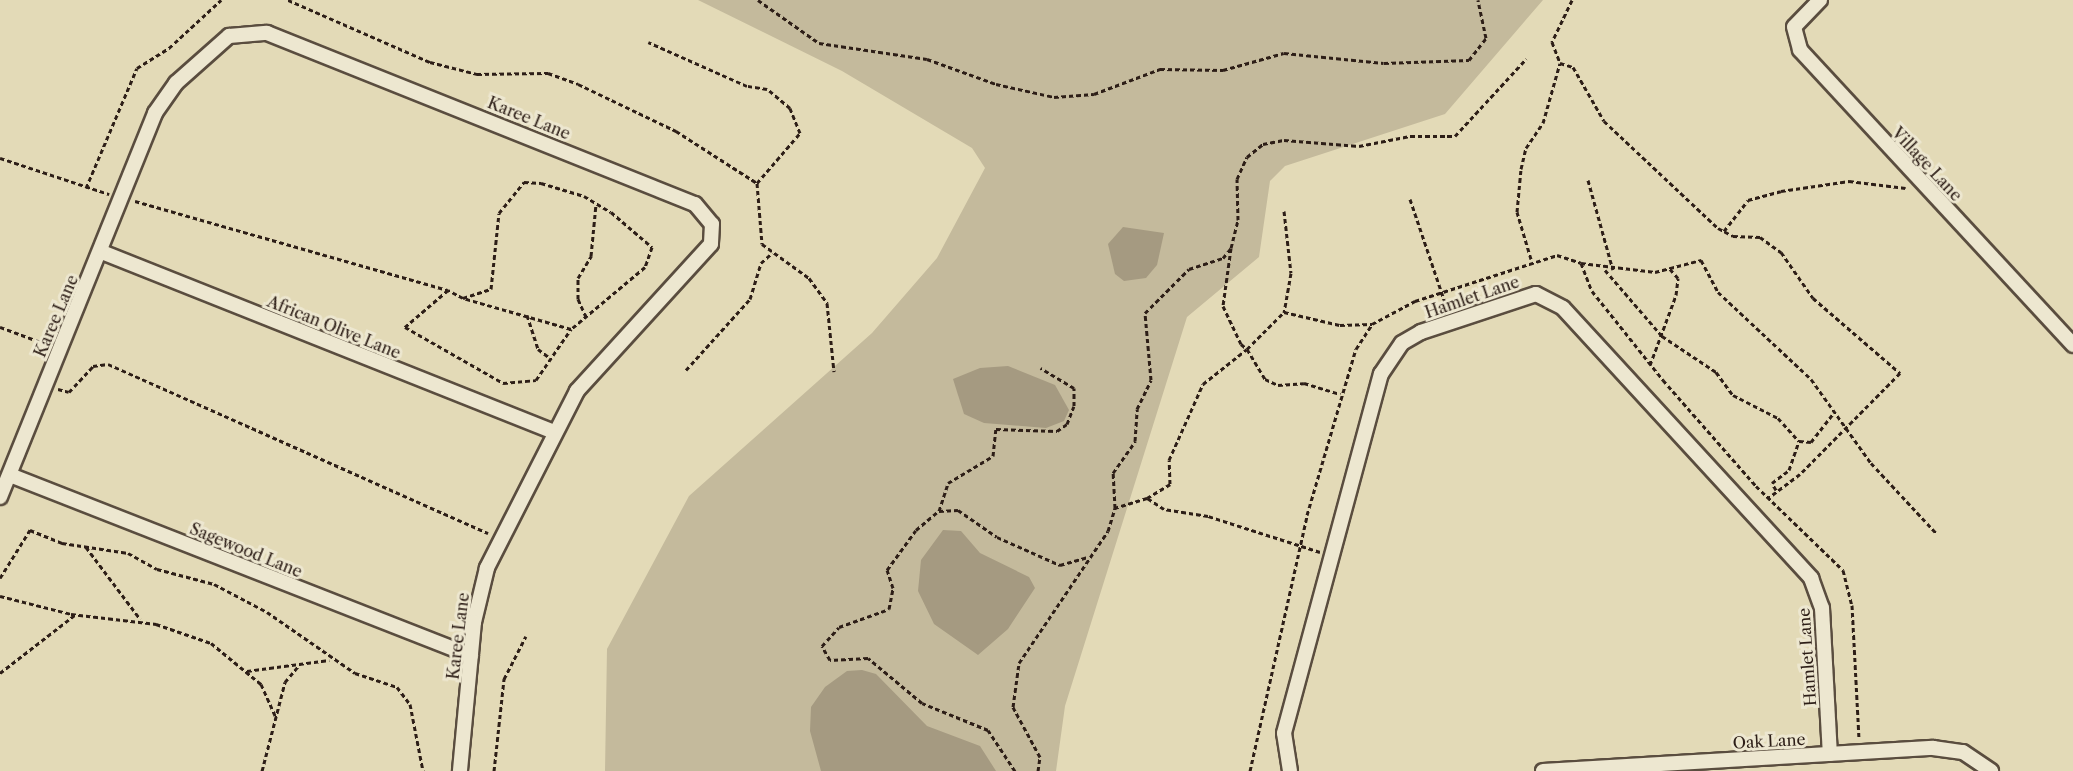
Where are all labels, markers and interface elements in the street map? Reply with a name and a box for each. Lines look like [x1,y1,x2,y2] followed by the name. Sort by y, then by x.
[485,93,573,143] street label: Karee Lane
[1888,123,1966,205] street label: Village Lane
[30,272,82,360] street label: Karee Lane
[1422,272,1522,322] street label: Hamlet Lane
[264,291,404,363] street label: African Olive Lane
[187,519,305,581] street label: Sagewood Lane
[443,591,473,681] street label: Karee Lane
[1794,607,1820,707] street label: Hamlet Lane
[1732,729,1806,753] street label: Oak Lane

